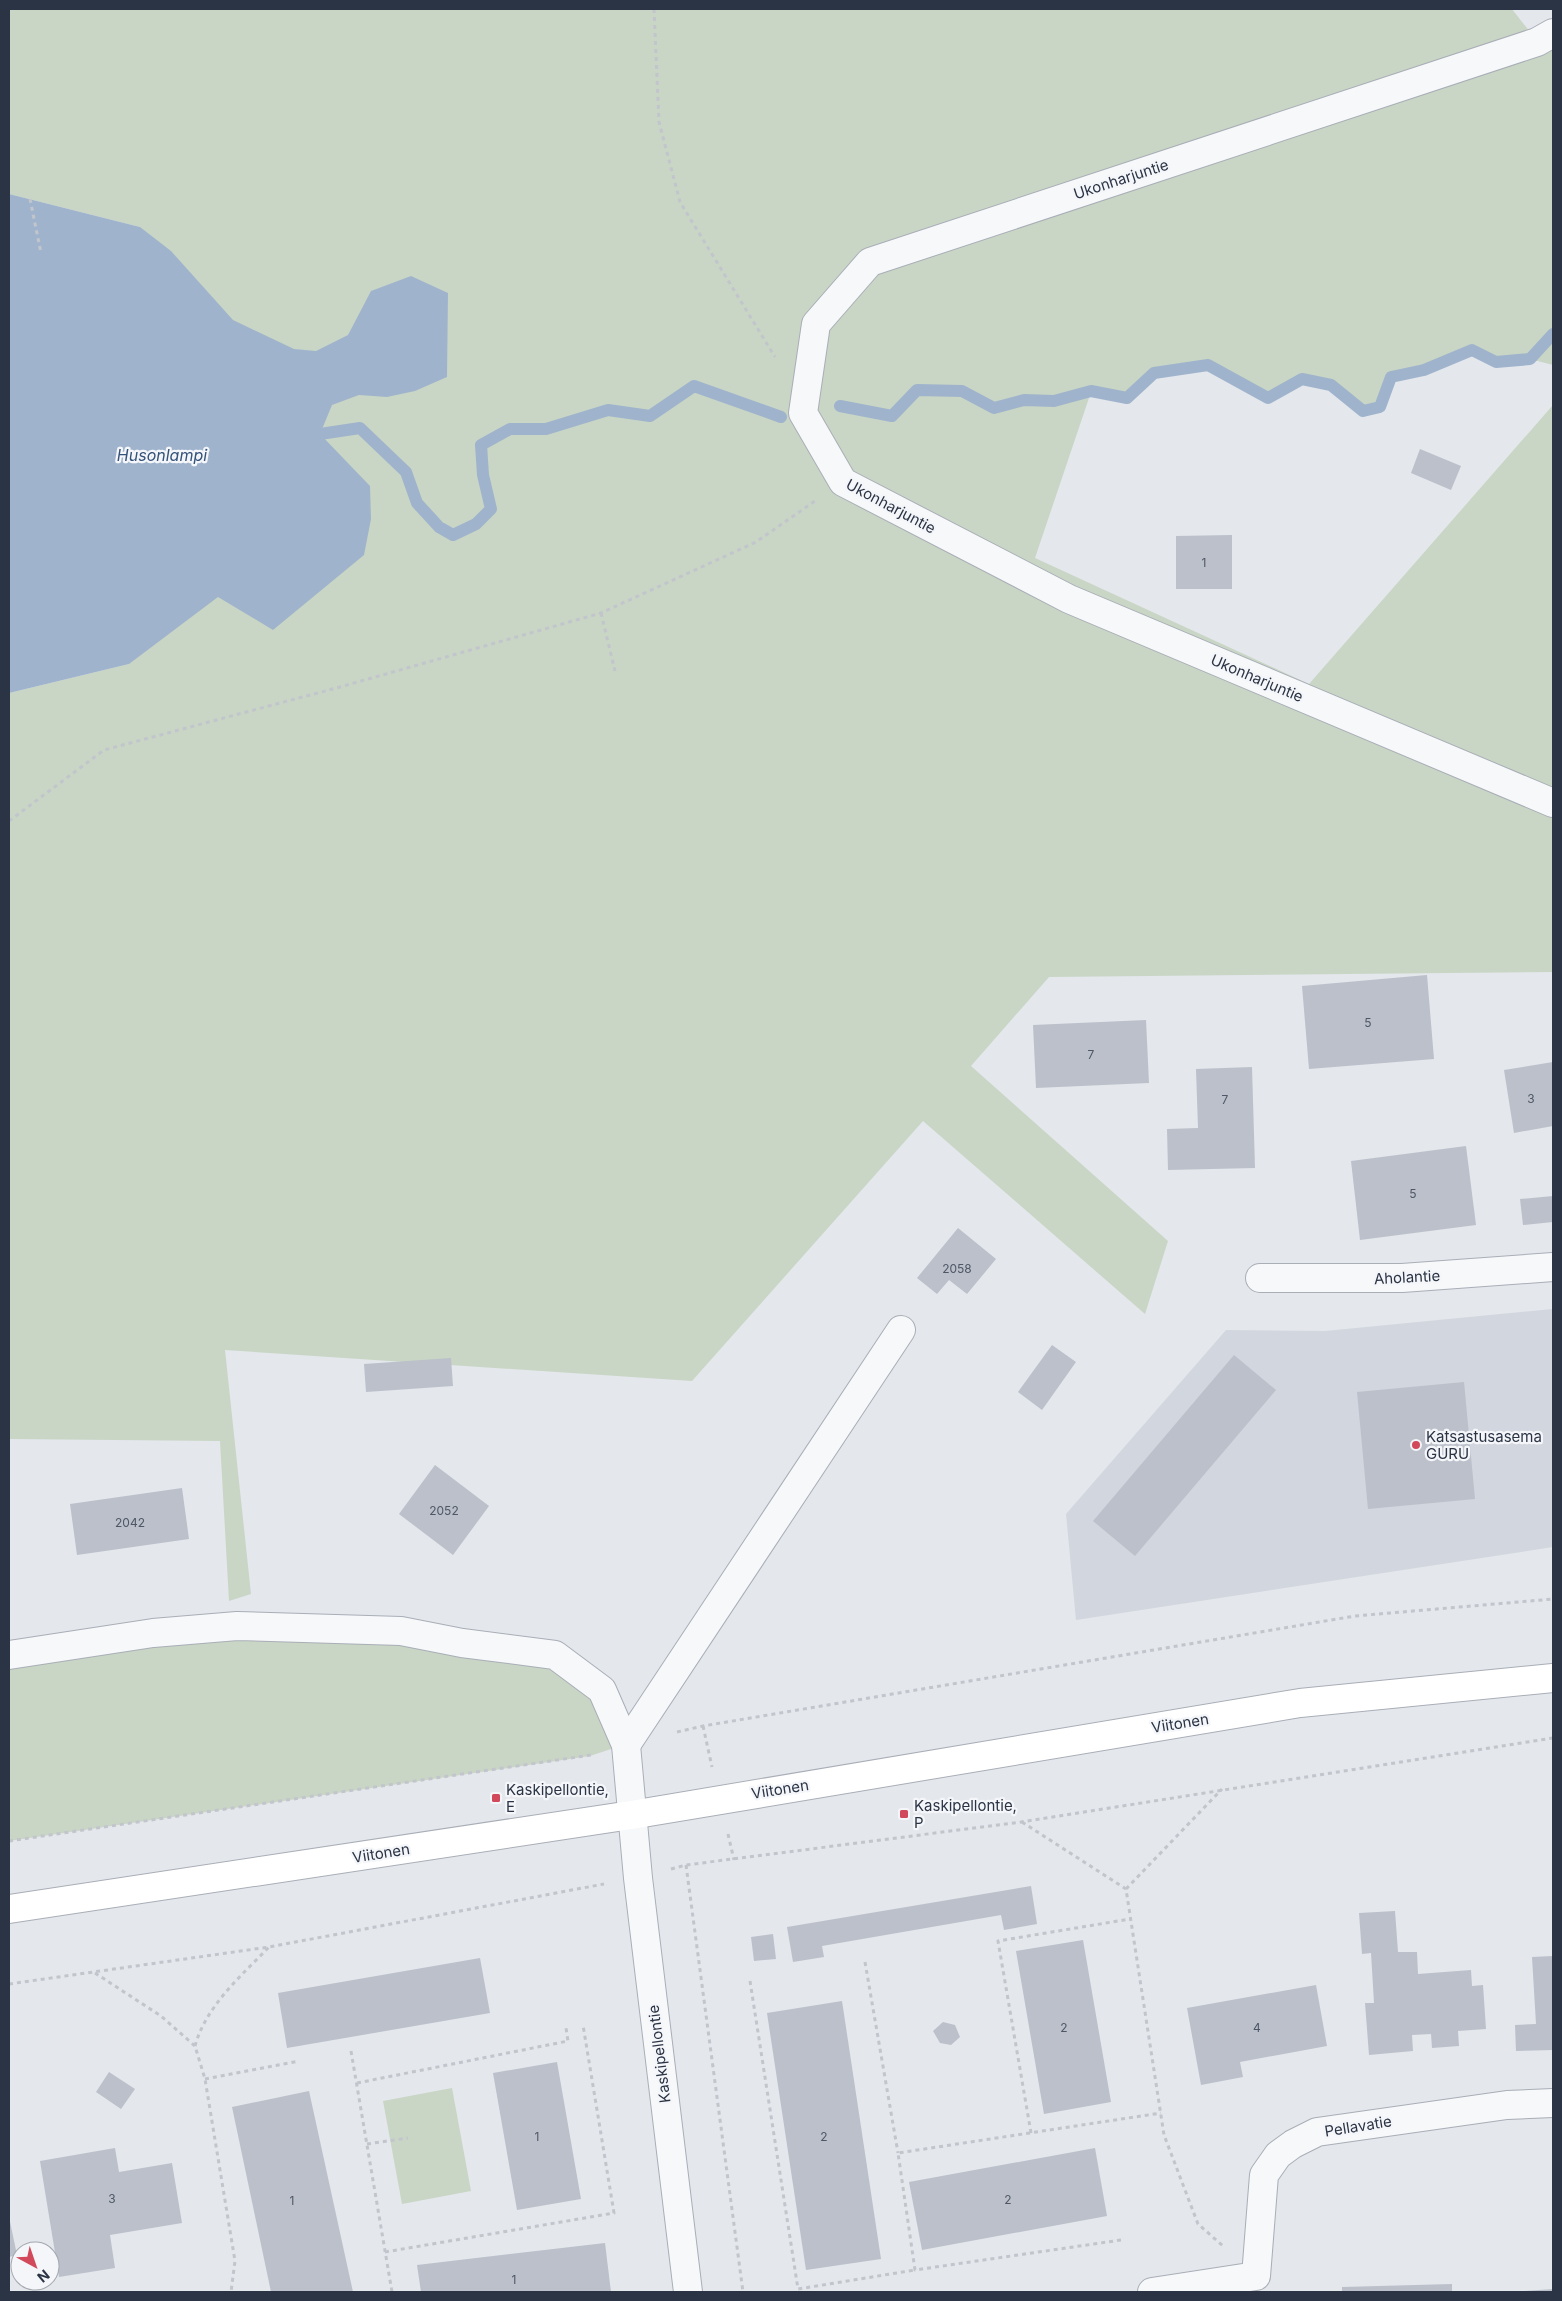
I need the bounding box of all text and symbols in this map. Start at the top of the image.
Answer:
street label: Ukonharjuntie [1071,155,1171,203]
water label: Husonlampi [117,445,208,465]
street label: Ukonharjuntie [843,474,939,538]
house number: 1 [1202,555,1206,570]
street label: Ukonharjuntie [1208,650,1306,706]
house number: 5 [1364,1015,1372,1030]
house number: 7 [1088,1047,1095,1062]
house number: 3 [1527,1091,1535,1106]
house number: 7 [1222,1092,1229,1107]
house number: 5 [1409,1186,1417,1201]
house number: 2058 [942,1261,972,1276]
street label: Aholantie [1373,1266,1441,1288]
place label: Katsastusasema GURU [1426,1427,1542,1463]
marker: Katsastusasema GURU [1410,1439,1422,1451]
house number: 2052 [429,1503,459,1518]
house number: 2042 [115,1515,145,1530]
street label: Viitonen [1150,1709,1210,1737]
street label: Viitonen [750,1775,810,1803]
place label: Kaskipellontie, E [506,1780,609,1816]
marker: Kaskipellontie, E [490,1792,502,1804]
place label: Kaskipellontie, P [914,1796,1017,1832]
marker: Kaskipellontie, P [898,1808,910,1820]
street label: Viitonen [351,1839,411,1867]
street label: Kaskipellontie [644,2004,674,2104]
house number: 2 [1060,2020,1068,2035]
house number: 4 [1253,2020,1261,2035]
street label: Pellavatie [1323,2111,1393,2141]
house number: 1 [535,2129,539,2144]
house number: 2 [820,2129,828,2144]
house number: 3 [108,2191,116,2206]
house number: 2 [1004,2192,1012,2207]
house number: 1 [290,2193,294,2208]
north arrow [10,2241,60,2291]
text: N [34,2266,53,2286]
house number: 1 [512,2272,516,2287]

